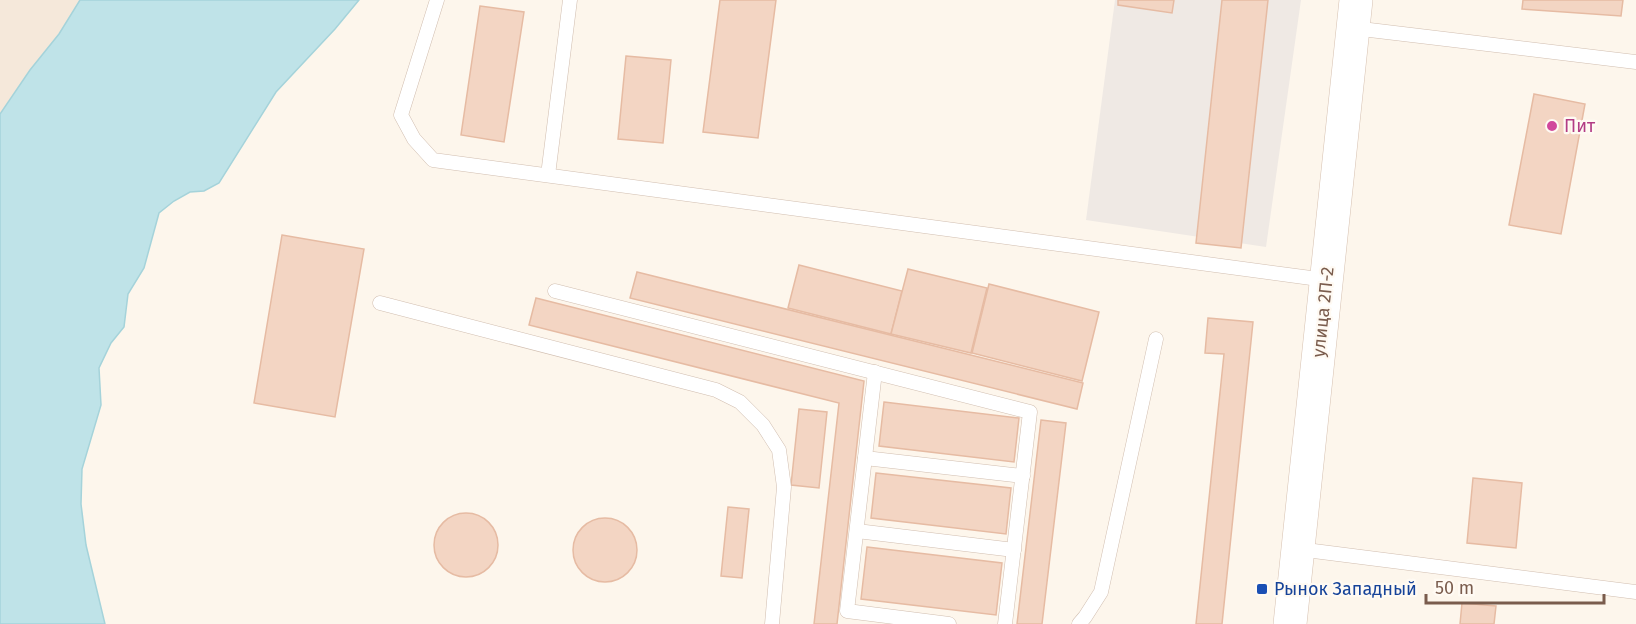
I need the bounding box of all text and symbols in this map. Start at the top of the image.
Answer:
place label: Пит [1564,115,1596,137]
marker: Пит [1545,119,1559,133]
street label: улица 2П-2 [1307,265,1339,358]
scale bar [1426,567,1604,605]
text: 50 m [1435,577,1474,599]
place label: Рынок Западный [1274,578,1417,600]
marker: Рынок Западный [1255,582,1269,596]

